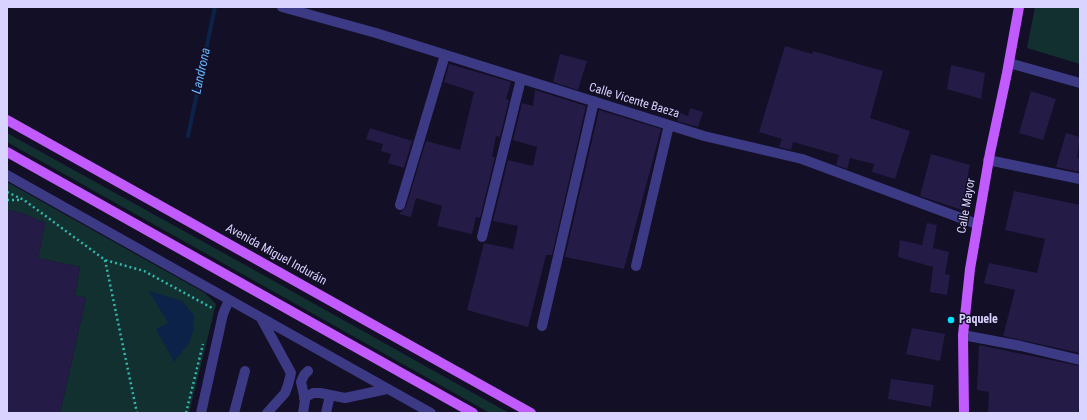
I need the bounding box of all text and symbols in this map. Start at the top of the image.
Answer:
water label: Landrona [190,47,214,95]
street label: Calle Vicente Baeza [587,80,681,122]
street label: Calle Mayor [955,177,979,235]
street label: Avenida Miguel Induráin [223,221,329,289]
place label: Paquele [959,313,998,327]
marker: Paquele [946,315,956,325]

